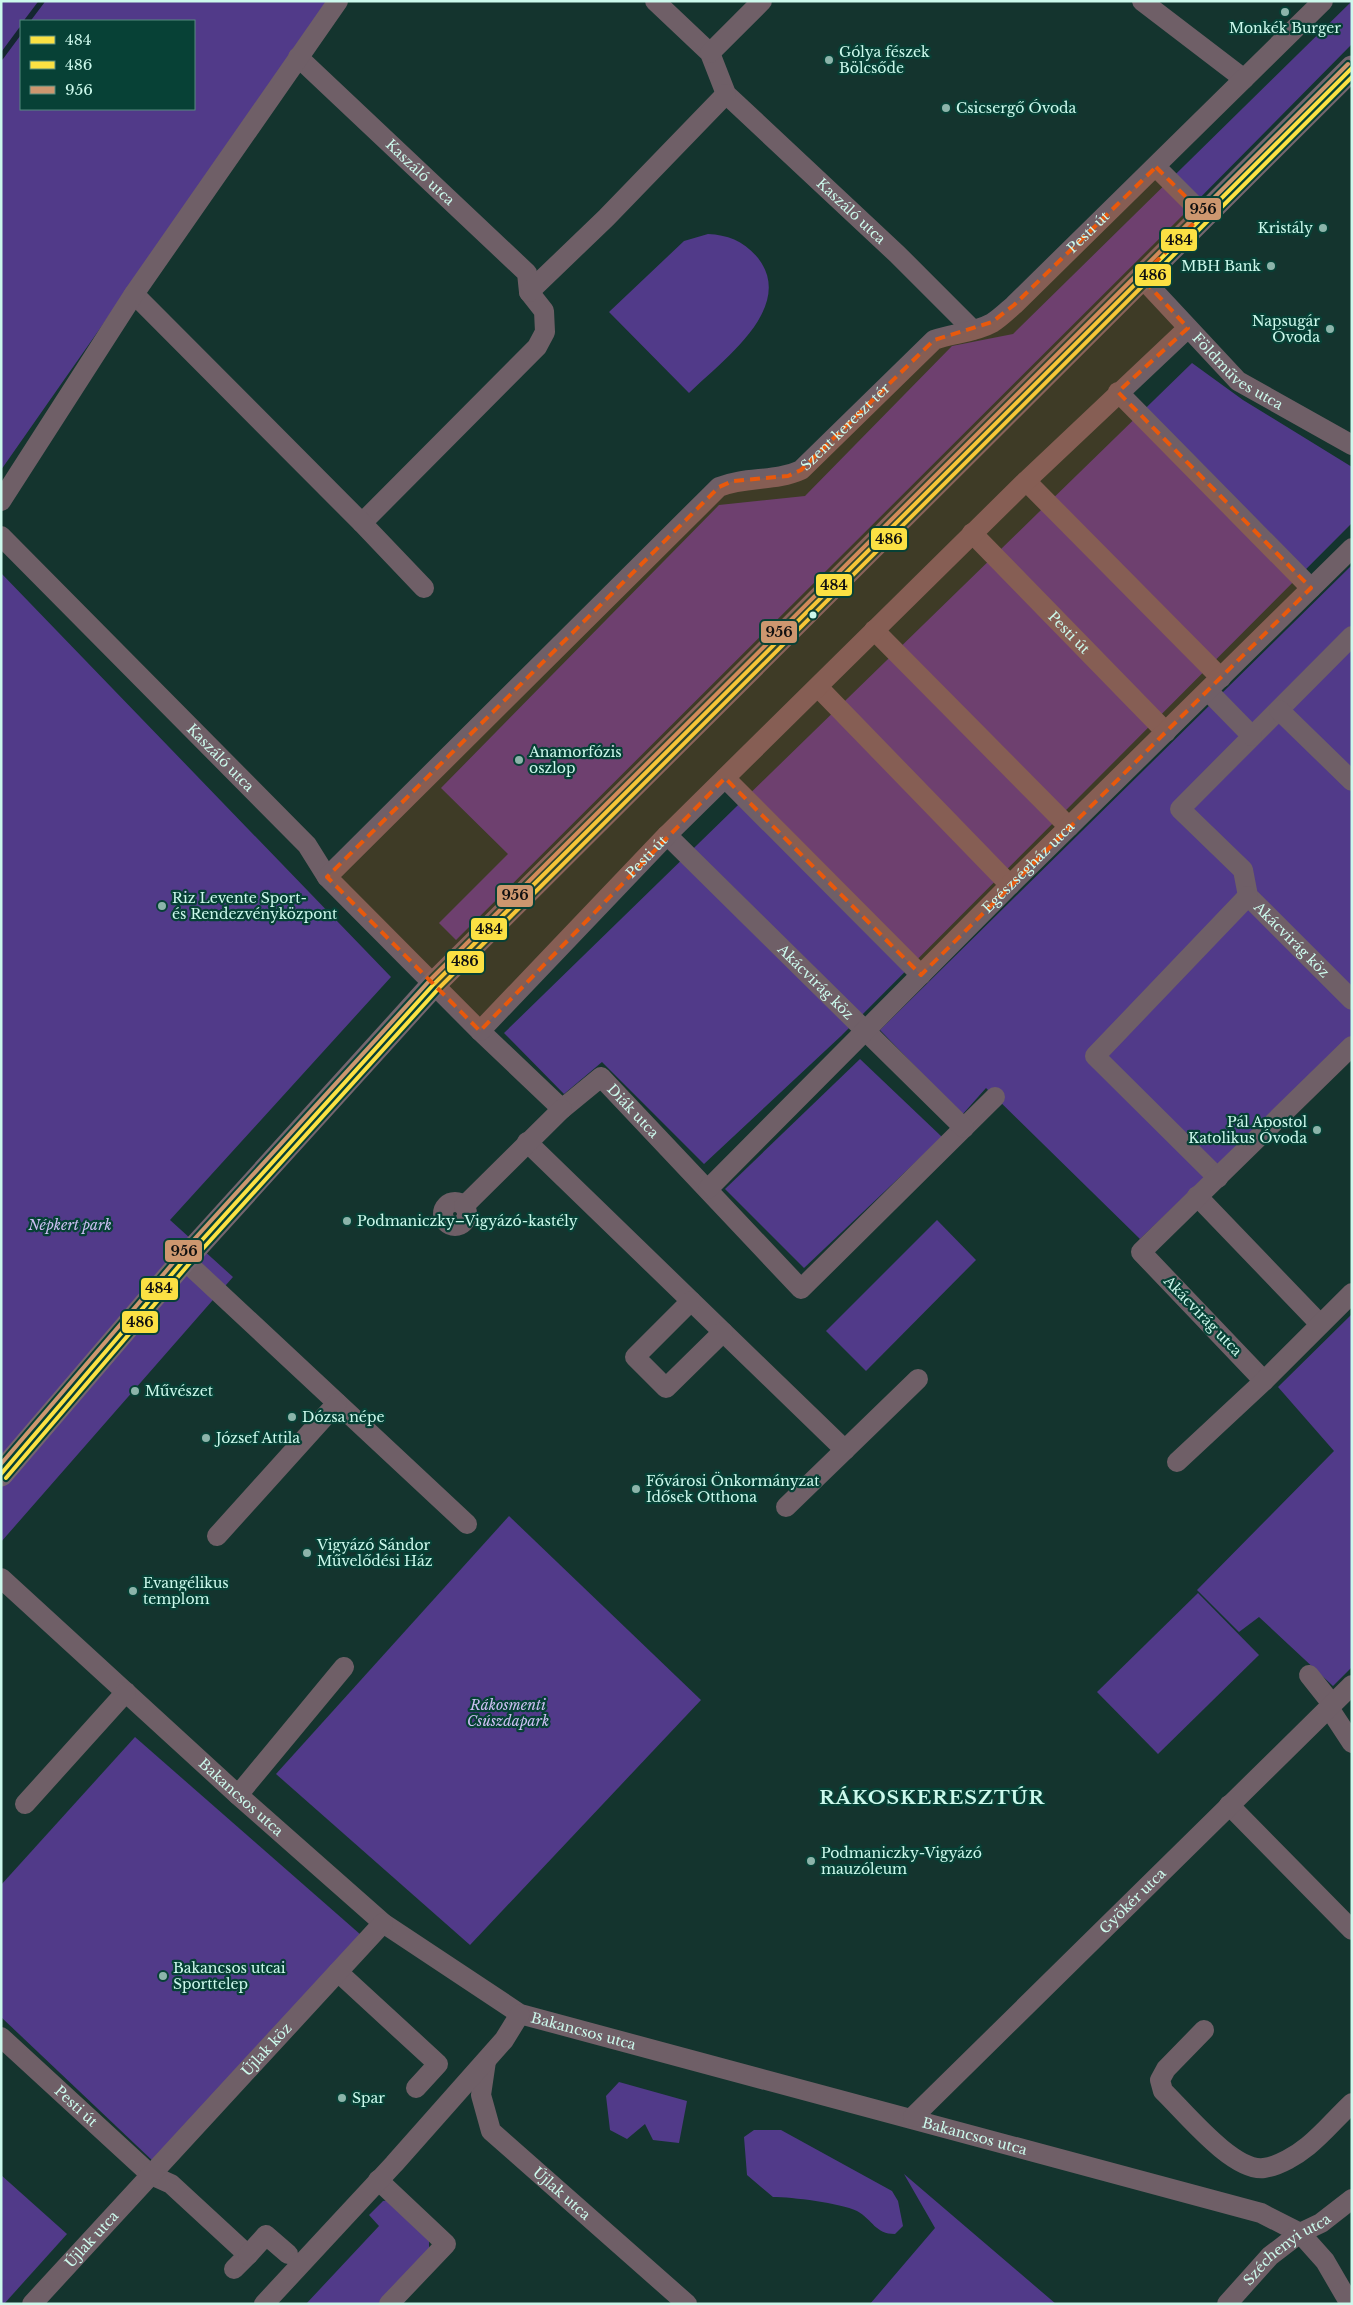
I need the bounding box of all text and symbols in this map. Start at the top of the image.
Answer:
marker: Monkék Burger [1279,6,1291,18]
place label: Monkék Burger [1229,19,1341,37]
legend [20,20,195,110]
text: 484 [65,30,92,49]
place label: Gólya fészek Bölcsőde [839,43,930,77]
marker: Gólya fészek Bölcsőde [823,54,835,66]
text: 486 [65,55,93,74]
text: 956 [65,80,93,99]
place label: Csicsergő Óvoda [956,99,1076,117]
marker: Csicsergő Óvoda [940,102,952,114]
street label: Kaszáló utca [382,135,459,209]
street label: Kaszáló utca [813,174,890,248]
line badge: 956 [1184,197,1222,221]
text: 956 [1189,200,1217,218]
street label: Pesti út [1063,207,1114,257]
place label: Kristály [1258,219,1313,237]
marker: Kristály [1317,222,1329,234]
line badge: 484 [1160,228,1198,252]
text: 484 [1165,231,1193,249]
place label: MBH Bank [1181,257,1261,275]
marker: MBH Bank [1265,260,1277,272]
line badge: 486 [1134,263,1172,287]
text: 486 [1139,266,1167,284]
place label: Napsugár Óvoda [1252,312,1320,346]
marker: Napsugár Óvoda [1324,323,1336,335]
street label: Földműves utca [1189,329,1286,414]
street label: Szent kereszt tér [797,379,894,474]
line badge: 486 [870,527,908,551]
text: 486 [875,530,903,548]
line badge: 484 [815,573,853,597]
text: 484 [820,576,848,594]
street label: Pesti út [1044,607,1094,658]
unlabelled marker [808,610,818,620]
line badge: 956 [760,620,798,644]
text: 956 [765,623,793,641]
street label: Kaszáló utca [183,720,258,796]
place label: Anamorfózis oszlop [528,743,622,777]
marker: Anamorfózis oszlop [513,754,525,766]
street label: Egészségház utca [978,817,1078,917]
street label: Pesti út [622,831,671,882]
line badge: 956 [496,884,534,908]
text: 956 [501,886,529,904]
place label: Riz Levente Sport- és Rendezvényközpont [172,889,338,923]
street label: Akácvirág köz [1249,897,1334,982]
marker: Riz Levente Sport- és Rendezvényközpont [156,900,168,912]
line badge: 484 [470,917,508,941]
text: 484 [475,920,503,938]
street label: Akácvirág köz [773,940,858,1023]
line badge: 486 [446,950,485,974]
text: 486 [451,952,479,970]
street label: Diák utca [603,1080,663,1142]
place label: Pál Apostol Katolikus Óvoda [1188,1113,1307,1147]
marker: Pál Apostol Katolikus Óvoda [1311,1124,1323,1136]
place label: Podmaniczky–Vigyázó-kastély [357,1212,578,1230]
marker: Podmaniczky–Vigyázó-kastély [341,1215,353,1227]
park label: Népkert park [27,1216,112,1234]
line badge: 956 [164,1239,203,1263]
text: 956 [170,1242,198,1260]
street label: Akácvirág utca [1159,1271,1246,1360]
line badge: 484 [140,1277,179,1301]
text: 484 [145,1279,173,1297]
line badge: 486 [121,1310,159,1334]
text: 486 [126,1313,154,1331]
place label: Művészet [145,1382,214,1400]
marker: Művészet [129,1385,141,1397]
place label: Dózsa népe [302,1408,384,1426]
marker: Dózsa népe [286,1411,298,1423]
place label: József Attila [214,1429,300,1447]
marker: József Attila [200,1432,212,1444]
place label: Fővárosi Önkormányzat Idősek Otthona [646,1471,820,1506]
marker: Fővárosi Önkormányzat Idősek Otthona [630,1483,642,1495]
place label: Vigyázó Sándor Művelődési Ház [316,1536,433,1570]
marker: Vigyázó Sándor Művelődési Ház [301,1547,313,1559]
place label: Evangélikus templom [143,1574,229,1608]
marker: Evangélikus templom [127,1585,139,1597]
park label: Rákosmenti Csúszdapark [467,1696,549,1730]
street label: Bakancsos utca [195,1754,287,1840]
district label: RÁKOSKERESZTÚR [819,1786,1045,1809]
place label: Podmaniczky-Vigyázó mauzóleum [821,1844,982,1878]
marker: Podmaniczky-Vigyázó mauzóleum [805,1855,817,1867]
street label: Gyökér utca [1095,1864,1170,1938]
place label: Bakancsos utcai Sporttelep [173,1959,286,1993]
marker: Bakancsos utcai Sporttelep [157,1970,169,1982]
street label: Bakancsos utca [529,2008,638,2054]
street label: Újlak köz [237,2019,296,2080]
street label: Pesti út [51,2082,102,2131]
place label: Spar [352,2089,385,2107]
marker: Spar [336,2092,348,2104]
street label: Bakancsos utca [920,2113,1029,2159]
street label: Újlak utca [529,2162,594,2224]
street label: Újlak utca [60,2207,122,2271]
street label: Széchenyi utca [1239,2210,1335,2289]

